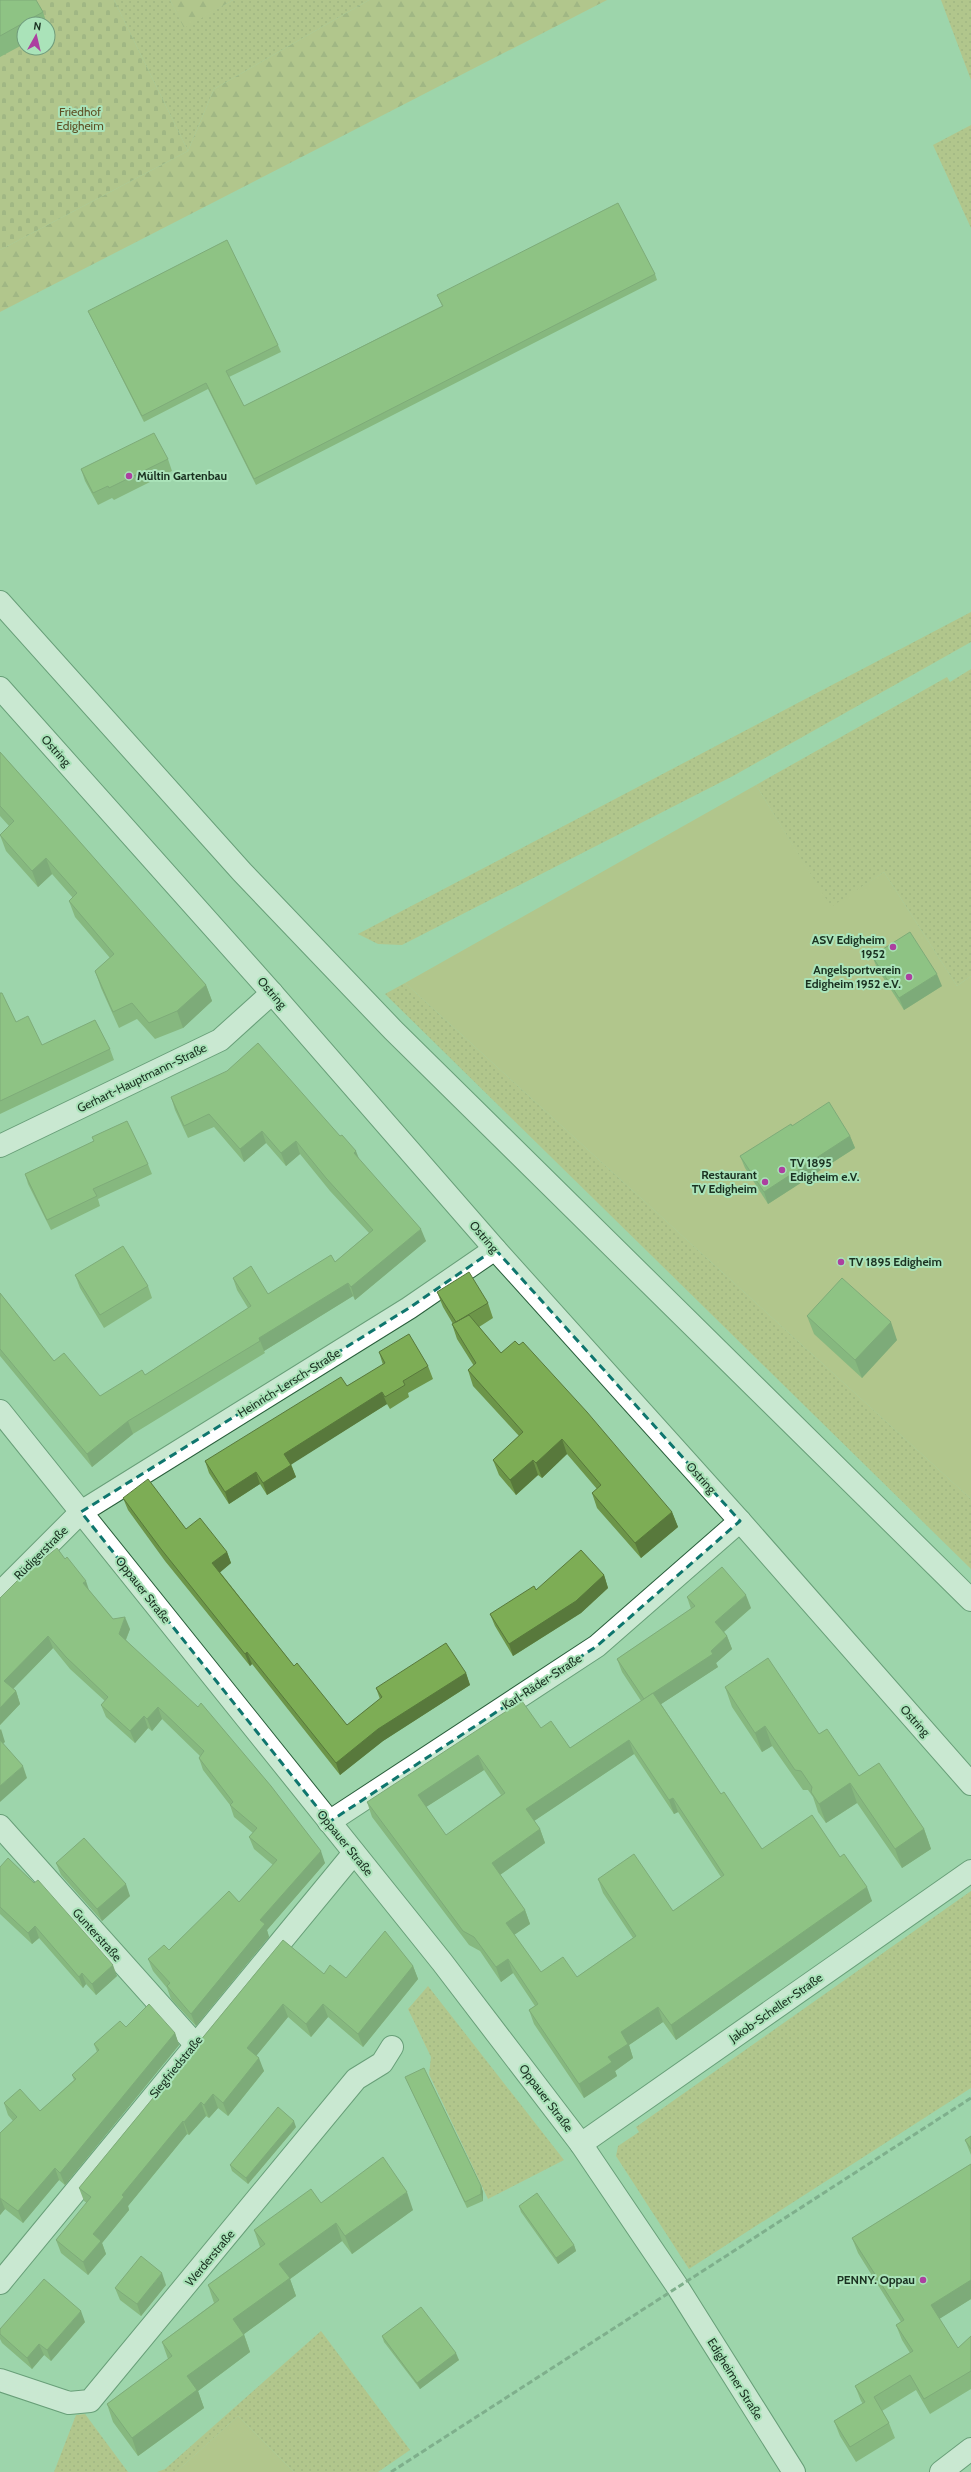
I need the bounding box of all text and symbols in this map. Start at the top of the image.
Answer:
north arrow [16,16,56,56]
text: N [33,19,42,34]
park label: Friedhof Edigheim [56,104,104,133]
place label: Mültin Gartenbau [137,468,227,483]
marker: Mültin Gartenbau [124,471,134,481]
street label: Ostring [38,732,75,770]
place label: ASV Edigheim 1952 [812,932,885,961]
marker: ASV Edigheim 1952 [888,942,898,952]
place label: Angelsportverein Edigheim 1952 e.V. [805,962,901,991]
marker: Angelsportverein Edigheim 1952 e.V. [904,972,914,982]
street label: Ostring [255,974,291,1012]
street label: Gerhart-Hauptmann-Straße [75,1040,209,1115]
place label: TV 1895 Edigheim e.V. [790,1155,860,1184]
marker: TV 1895 Edigheim e.V. [777,1165,787,1175]
place label: Restaurant TV Edigheim [692,1167,757,1196]
marker: Restaurant TV Edigheim [760,1177,770,1187]
street label: Ostring [467,1218,503,1256]
place label: TV 1895 Edigheim [849,1254,942,1269]
marker: TV 1895 Edigheim [836,1257,846,1267]
street label: Heinrich-Lersch-Straße [235,1345,343,1420]
street label: Ostring [683,1459,720,1497]
street label: Rüdigerstraße [11,1523,71,1583]
street label: Oppauer Straße [113,1553,174,1626]
street label: Karl-Räder-Straße [499,1650,584,1713]
street label: Ostring [897,1702,934,1740]
street label: Oppauer Straße [314,1807,377,1879]
street label: Gunterstraße [70,1905,125,1964]
street label: Jakob-Scheller-Straße [725,1970,825,2046]
street label: Siegfriedstraße [146,2032,205,2101]
street label: Oppauer Straße [516,2061,577,2134]
street label: Werderstraße [182,2227,237,2289]
place label: PENNY. Oppau [837,2272,915,2287]
marker: PENNY. Oppau [918,2275,928,2285]
street label: Edigheimer Straße [704,2335,767,2422]

